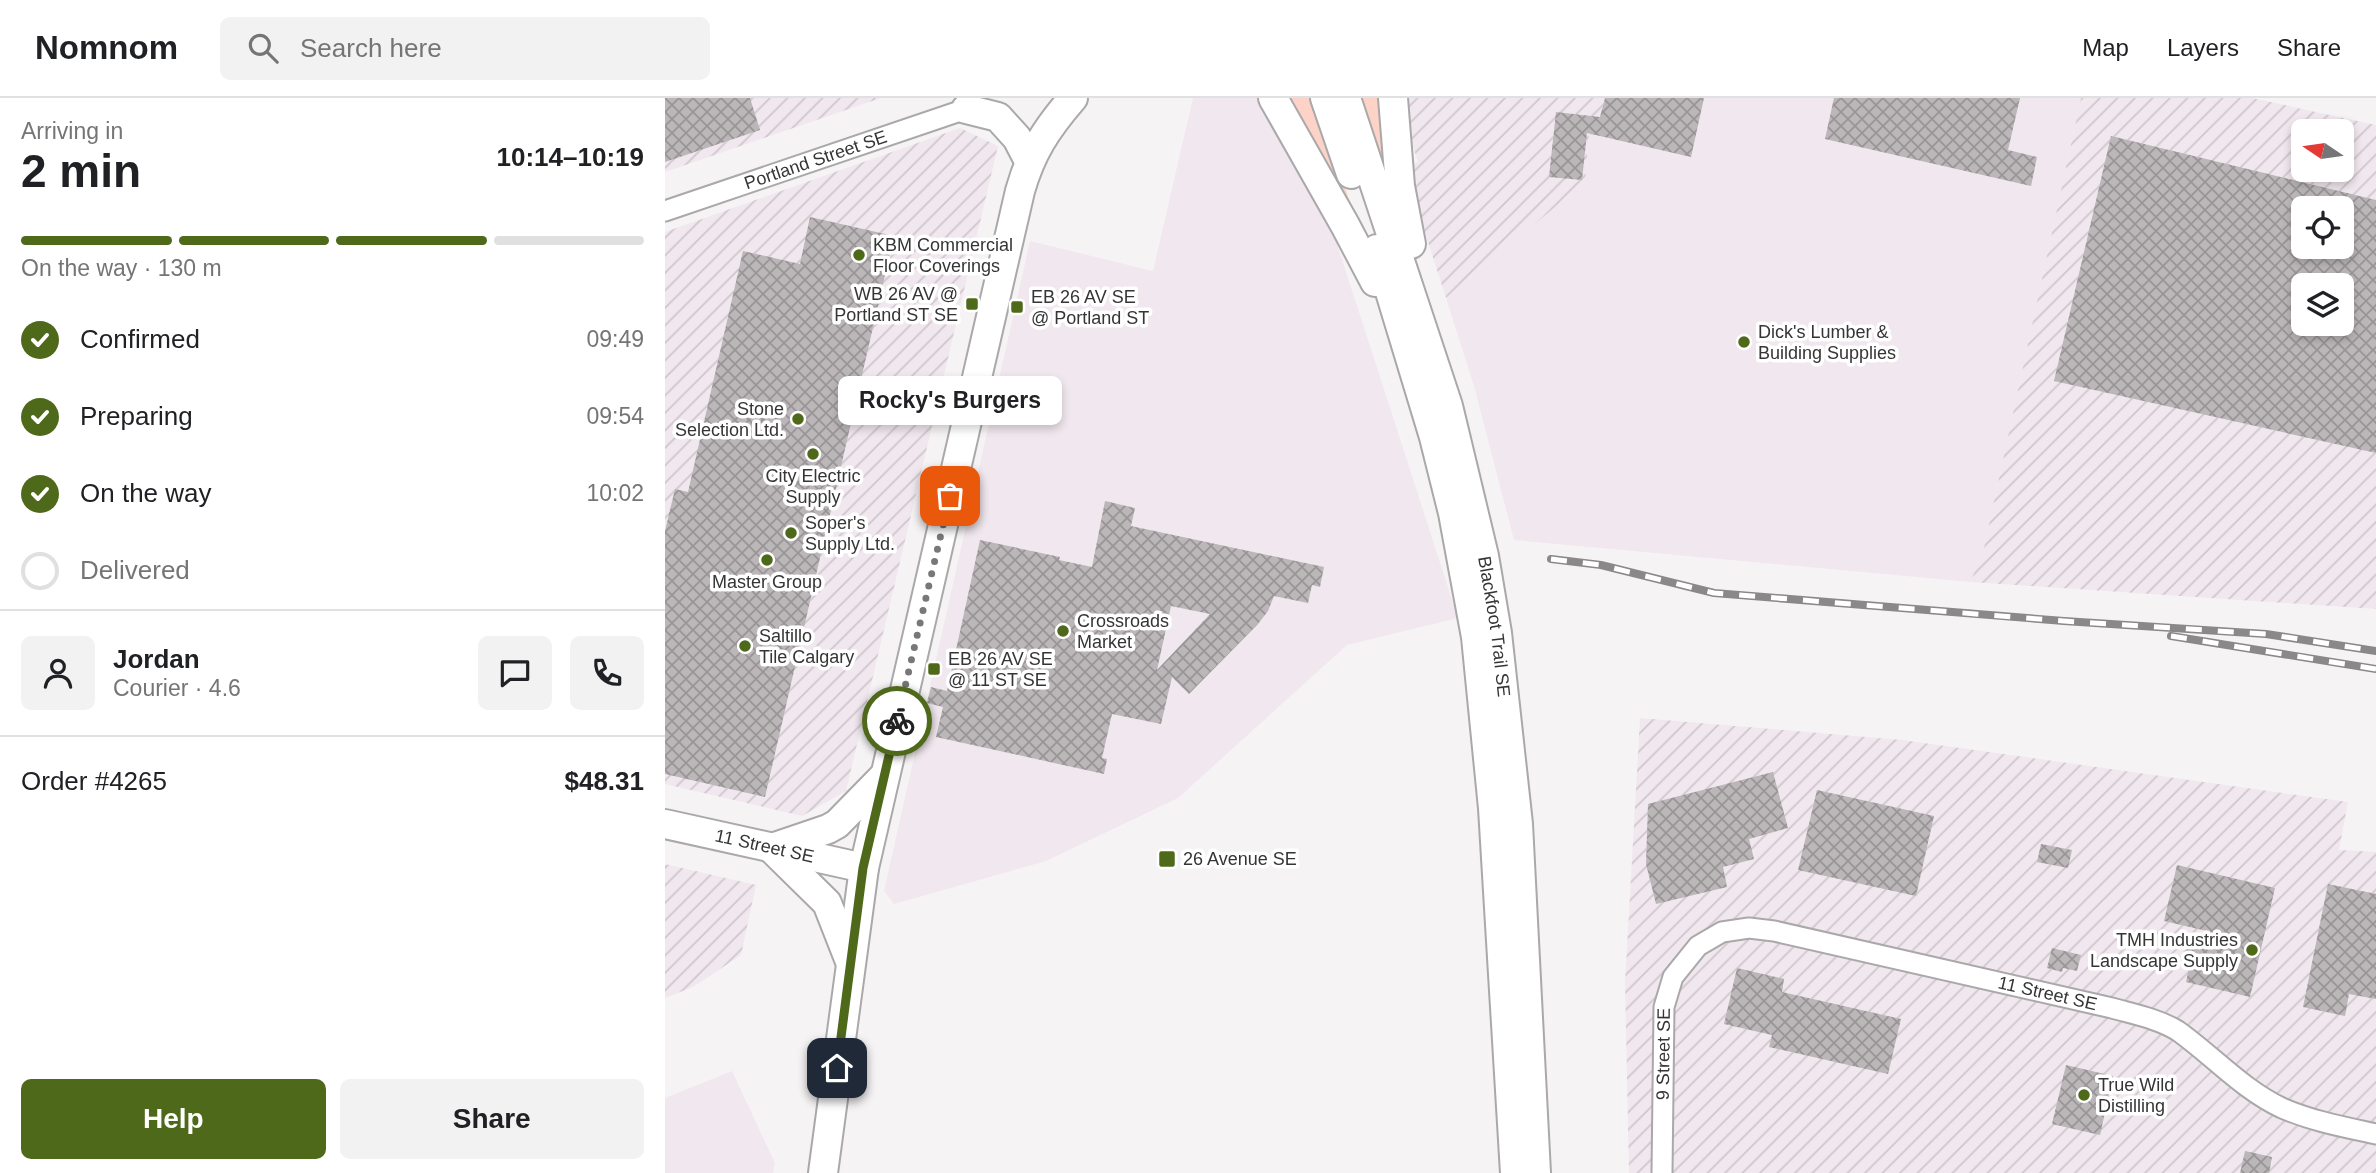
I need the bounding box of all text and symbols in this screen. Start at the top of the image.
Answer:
search box [220,17,710,80]
text: Nomnom [35,29,178,66]
icon: search [244,29,282,67]
text: Search here [300,33,442,63]
text: Map [2082,34,2129,61]
text: Layers [2167,34,2239,61]
text: Share [2277,34,2341,61]
text: Arriving in [21,118,123,144]
north arrow [2291,119,2354,182]
map controls [2291,119,2354,336]
street label: Portland Street SE [742,127,889,193]
text: 10:14–10:19 [497,142,644,172]
text: 2 min [21,145,141,197]
button: locate [2291,196,2354,259]
place label: KBM Commercial Floor Coverings [873,235,1013,276]
marker: KBM Commercial Floor Coverings [851,247,867,263]
text: On the way · 130 m [21,255,222,281]
button: layers [2291,273,2354,336]
place label: WB 26 AV @ Portland ST SE [834,284,958,325]
place label: EB 26 AV SE @ Portland ST [1031,287,1149,328]
marker: WB 26 AV @ Portland ST SE [964,296,980,312]
marker: EB 26 AV SE @ Portland ST [1009,299,1025,315]
icon: check [21,321,59,359]
place label: Dick's Lumber & Building Supplies [1758,322,1896,363]
text: Confirmed [80,324,200,354]
text: 09:49 [586,326,644,352]
marker: Dick's Lumber & Building Supplies [1736,334,1752,350]
callout: Rocky's Burgers [838,377,1062,426]
text: Rocky's Burgers [859,387,1041,413]
icon: check [21,398,59,436]
place label: Stone Selection Ltd. [675,399,784,440]
text: Preparing [80,401,193,431]
text: 09:54 [586,403,644,429]
marker: Stone Selection Ltd. [790,411,806,427]
marker: City Electric Supply [805,446,821,462]
place label: City Electric Supply [765,466,861,507]
pin [920,466,980,526]
icon: check [21,475,59,513]
icon: bag [931,477,969,515]
text: On the way [80,478,212,508]
text: 10:02 [586,480,644,506]
place label: Soper's Supply Ltd. [805,513,895,554]
marker: Soper's Supply Ltd. [783,525,799,541]
marker: Master Group [759,552,775,568]
text: Delivered [80,555,190,585]
street label: Blackfoot Trail SE [1474,555,1514,698]
place label: Master Group [712,572,822,592]
place label: Crossroads Market [1077,611,1169,652]
marker: Crossroads Market [1055,623,1071,639]
place label: Saltillo Tile Calgary [759,626,854,667]
button: person [21,636,95,710]
button: chat [478,636,552,710]
button: phone [570,636,644,710]
marker: Saltillo Tile Calgary [737,638,753,654]
text: Jordan [113,644,200,674]
place label: EB 26 AV SE @ 11 ST SE [948,649,1053,690]
marker: EB 26 AV SE @ 11 ST SE [926,661,942,677]
text: Courier · 4.6 [113,675,241,701]
courier [862,686,932,756]
icon: bike [878,702,916,740]
text: Order #4265 [21,766,167,796]
text: $48.31 [564,766,644,796]
street label: 11 Street SE [713,825,816,867]
marker: 26 Avenue SE [1157,849,1177,869]
place label: 26 Avenue SE [1183,849,1297,869]
place label: TMH Industries Landscape Supply [2090,930,2238,971]
marker: TMH Industries Landscape Supply [2244,942,2260,958]
street label: 11 Street SE [1996,972,2099,1014]
street label: 9 Street SE [1653,1008,1674,1100]
pin [807,1038,867,1098]
icon: home [818,1049,856,1087]
place label: True Wild Distilling [2098,1075,2174,1116]
button: Help [21,1079,326,1159]
button: Share [340,1079,644,1159]
marker: True Wild Distilling [2076,1087,2092,1103]

